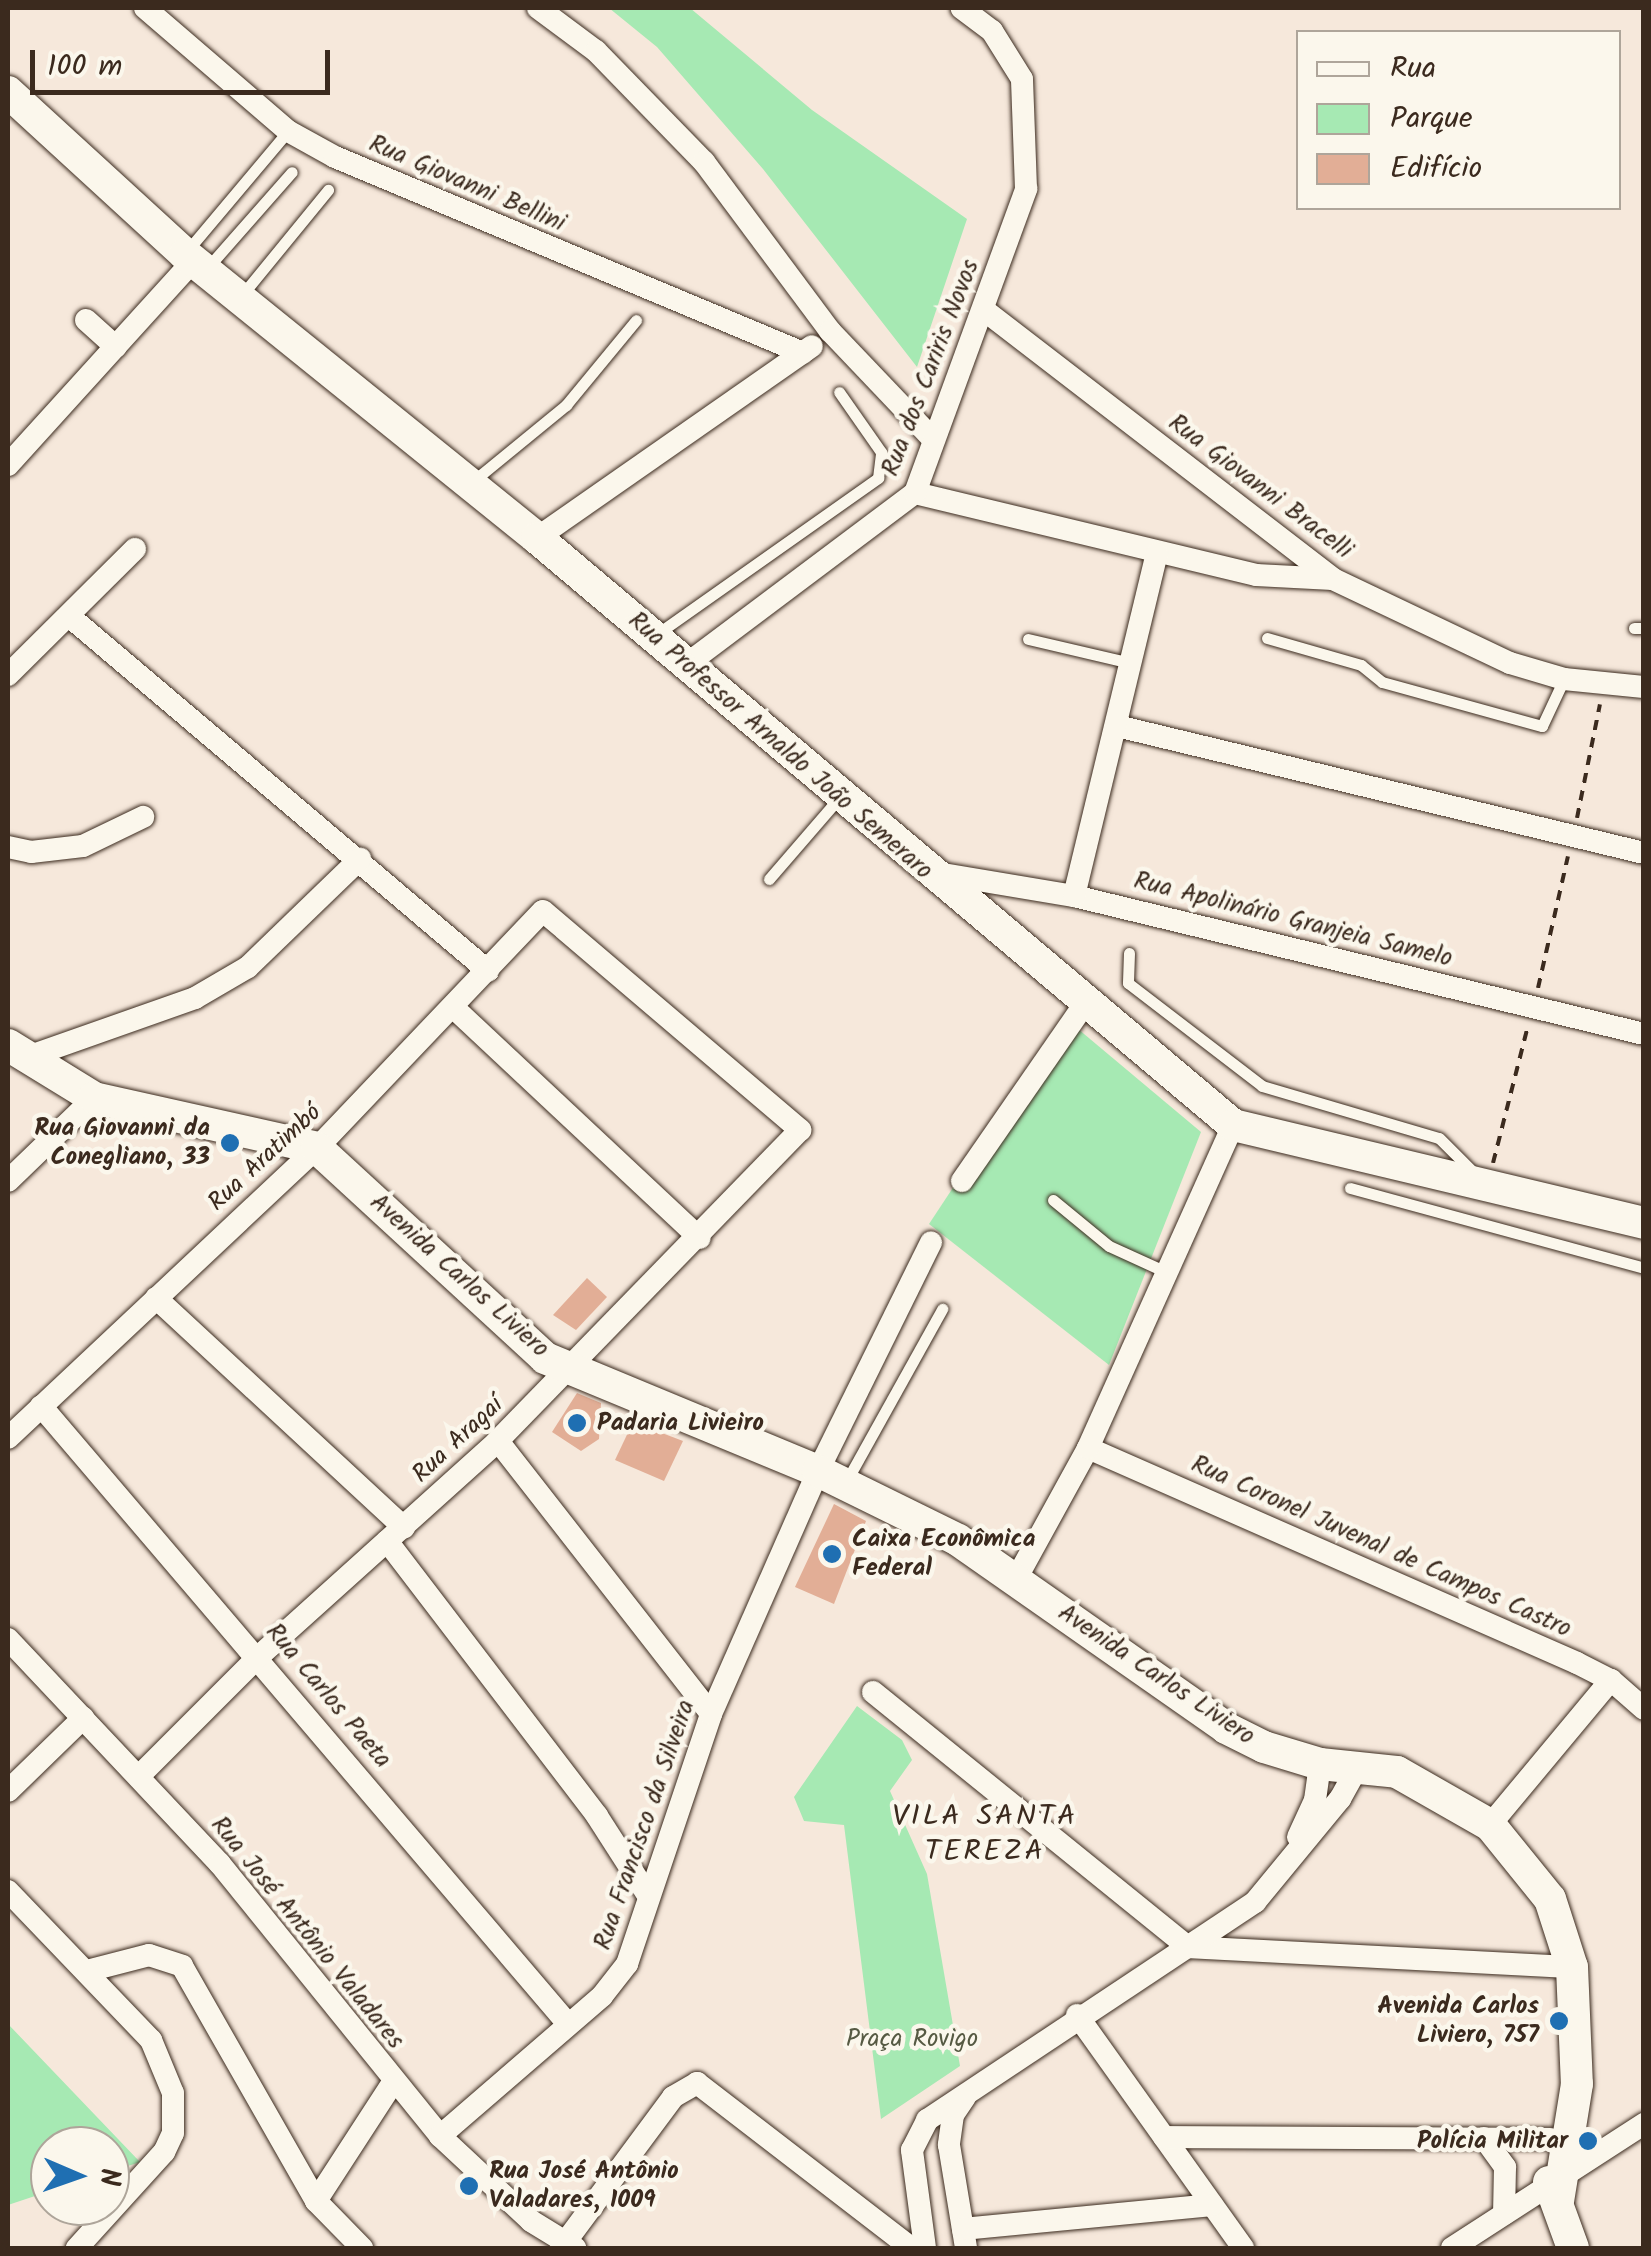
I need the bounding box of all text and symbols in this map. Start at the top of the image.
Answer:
scale bar [35,30,335,92]
legend [1296,30,1621,210]
text: 100 m [47,43,122,91]
text: Rua [1390,45,1436,93]
text: Parque [1390,95,1472,143]
street label: Rua Giovanni Bellini [364,129,570,239]
text: Edifício [1390,145,1482,193]
street label: Rua dos Cariris Novos [876,256,986,480]
street label: Rua Giovanni Bracelli [1162,408,1358,566]
street label: Rua Professor Arnaldo João Semeraro [622,606,938,886]
street label: Rua Apolinário Granjeia Samelo [1131,866,1455,974]
street label: Rua Aratimbó [202,1098,328,1218]
place label: Rua Giovanni da Conegliano, 33 [34,1114,210,1173]
marker: Rua Giovanni da Conegliano, 33 [219,1132,241,1154]
street label: Avenida Carlos Liviero [363,1188,555,1364]
street label: Rua Aragaí [406,1390,510,1490]
place label: Padaria Livieiro [597,1408,764,1438]
marker: Padaria Livieiro [566,1412,588,1434]
street label: Rua Coronel Juvenal de Campos Castro [1186,1449,1576,1645]
place label: Caixa Econômica Federal [852,1525,1035,1584]
marker: Caixa Econômica Federal [821,1543,843,1565]
street label: Avenida Carlos Liviero [1052,1598,1260,1752]
street label: Rua Carlos Paeta [259,1618,397,1774]
street label: Rua Francisco da Silveira [588,1696,702,1954]
district label: VILA SANTA TEREZA [892,1799,1078,1870]
street label: Rua José Antônio Valadares [204,1811,410,2055]
place label: Avenida Carlos Liviero, 757 [1377,1992,1539,2051]
marker: Avenida Carlos Liviero, 757 [1548,2010,1570,2032]
park label: Praça Rovigo [846,2024,978,2054]
north arrow [30,2126,130,2226]
place label: Polícia Militar [1417,2126,1568,2156]
marker: Polícia Militar [1577,2130,1599,2152]
place label: Rua José Antônio Valadares, 1009 [489,2157,679,2216]
text: N [86,2167,131,2187]
marker: Rua José Antônio Valadares, 1009 [458,2175,480,2197]

